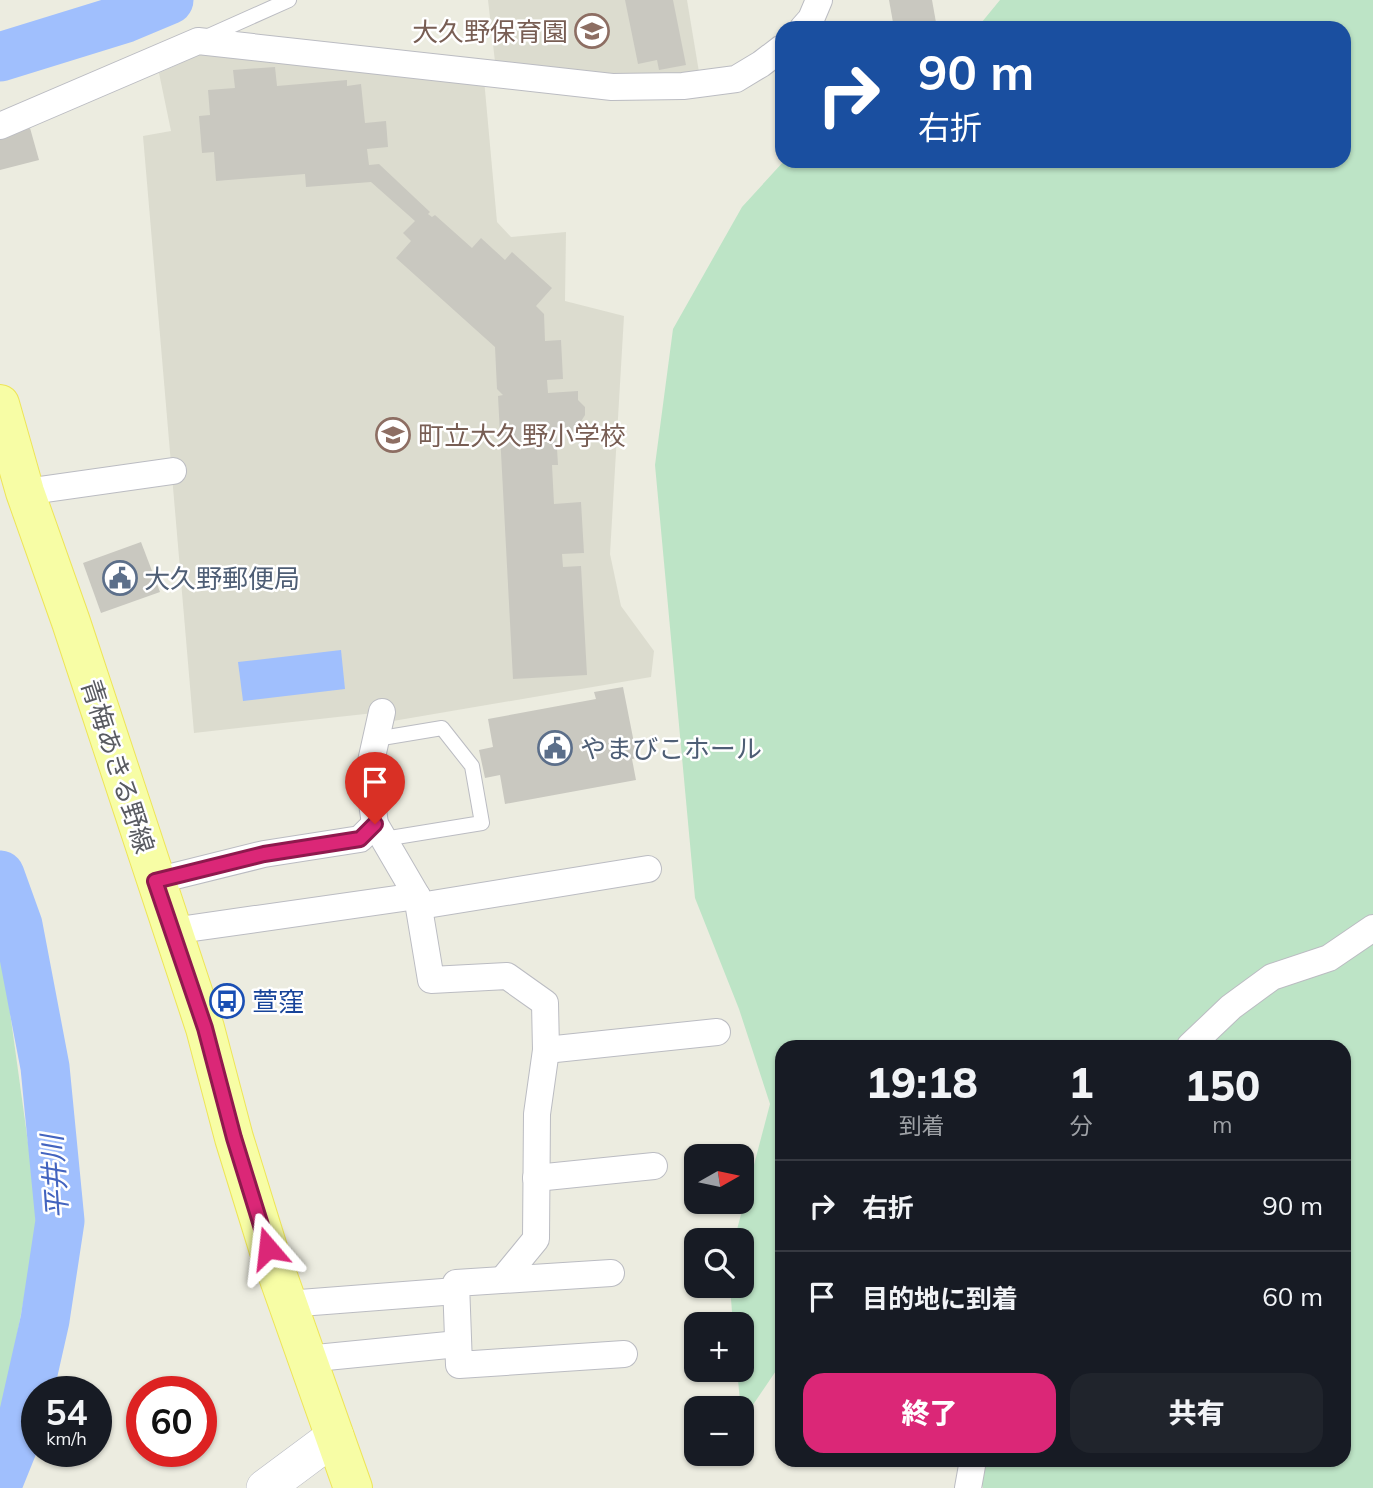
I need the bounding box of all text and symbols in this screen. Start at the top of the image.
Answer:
school or university icon: 大久野保育園 [573,12,611,50]
place label: 大久野保育園 [412,15,568,48]
text: 90 m [918,41,1034,102]
icon: right [803,49,894,140]
text: 右折 [918,107,982,147]
school or university icon: 町立大久野小学校 [374,416,412,454]
place label: 町立大久野小学校 [418,419,626,452]
public building icon: 大久野郵便局 [101,559,139,597]
place label: 大久野郵便局 [144,562,300,595]
street label: 青梅あきる野線 [74,675,162,857]
public building icon: やまびこホール [536,729,574,767]
place label: やまびこホール [580,732,762,765]
pin [345,752,405,824]
icon: arrive [356,763,394,801]
bus stop icon: 萱窪 [208,982,246,1020]
place label: 萱窪 [252,985,304,1018]
text: 19:18 [866,1056,978,1109]
text: 1 [1068,1056,1094,1109]
text: 150 [1185,1059,1260,1112]
text: m [1212,1110,1232,1139]
text: 到着 [899,1111,945,1140]
text: 分 [1070,1111,1093,1140]
water label: 平井川 [33,1131,74,1220]
north arrow [684,1144,754,1214]
map controls [684,1144,754,1466]
icon: right [803,1187,841,1225]
text: 90 m [1262,1189,1323,1222]
text: 右折 [862,1191,914,1224]
position arrow [231,1211,305,1285]
button: search [684,1228,754,1298]
icon: arrive [803,1278,841,1316]
text: 60 m [1262,1280,1323,1313]
text: 目的地に到着 [862,1282,1018,1315]
button: + [684,1312,754,1382]
button: 終了 [803,1373,1056,1453]
button: 共有 [1070,1373,1323,1453]
speed limit sign: 60 [126,1376,217,1467]
text: 54 [45,1390,88,1434]
button: − [684,1396,754,1466]
text: km/h [46,1427,87,1450]

